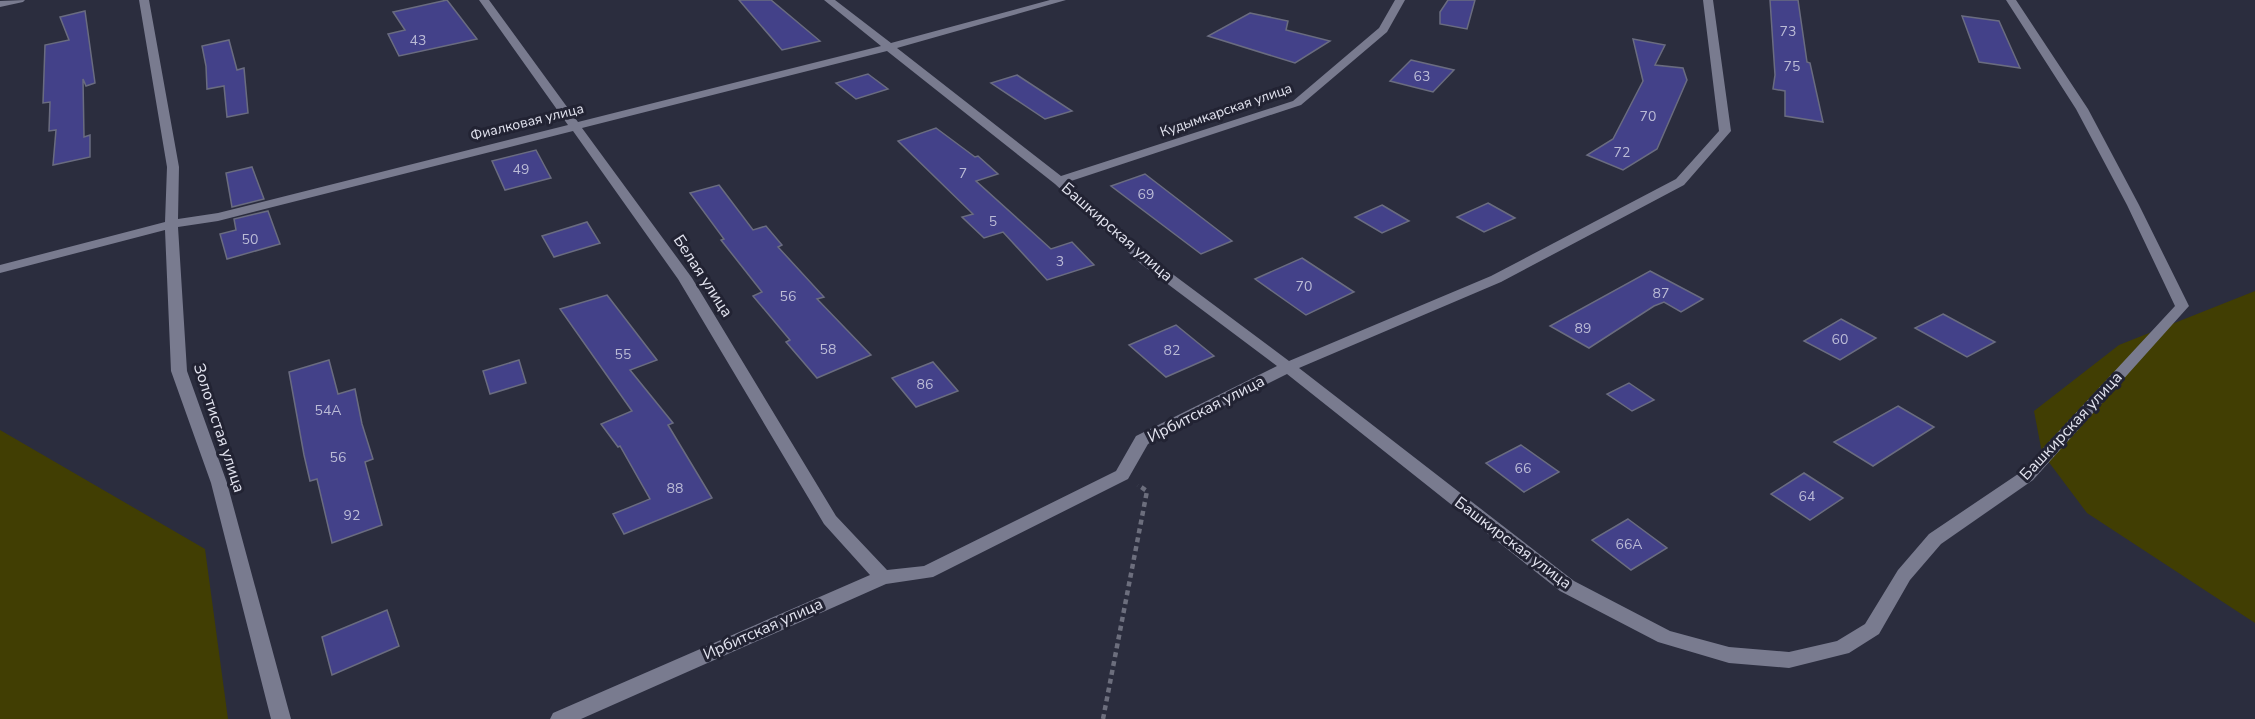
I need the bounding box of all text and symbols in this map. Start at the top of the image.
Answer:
house number: 73 [1780,22,1796,41]
house number: 43 [410,31,426,50]
house number: 75 [1784,57,1800,76]
house number: 63 [1414,67,1430,86]
street label: Кудымкарская улица [1157,78,1295,142]
street label: Фиалковая улица [468,99,586,145]
house number: 70 [1640,107,1656,126]
house number: 72 [1614,143,1630,162]
house number: 49 [513,160,529,179]
house number: 7 [959,164,967,183]
street label: Башкирская улица [1057,177,1177,287]
house number: 69 [1138,185,1154,204]
house number: 5 [989,212,997,231]
house number: 50 [242,230,258,249]
street label: Белая улица [668,230,738,322]
house number: 3 [1056,252,1064,271]
house number: 70 [1296,277,1312,296]
house number: 87 [1653,284,1669,303]
house number: 56 [780,287,796,306]
house number: 89 [1575,319,1591,338]
house number: 60 [1832,330,1848,349]
house number: 58 [820,340,836,359]
house number: 82 [1164,341,1180,360]
house number: 55 [615,345,631,364]
street label: Золотистая улица [188,361,250,495]
street label: Башкирская улица [2015,367,2127,485]
street label: Ирбитская улица [1144,370,1268,448]
house number: 86 [917,375,933,394]
house number: 54А [314,401,342,420]
house number: 56 [330,448,346,467]
house number: 66 [1515,459,1531,478]
house number: 88 [667,479,683,498]
house number: 64 [1799,487,1815,506]
street label: Башкирская улица [1450,492,1576,594]
house number: 92 [344,506,360,525]
house number: 66А [1615,535,1643,554]
street label: Ирбитская улица [700,593,826,665]

